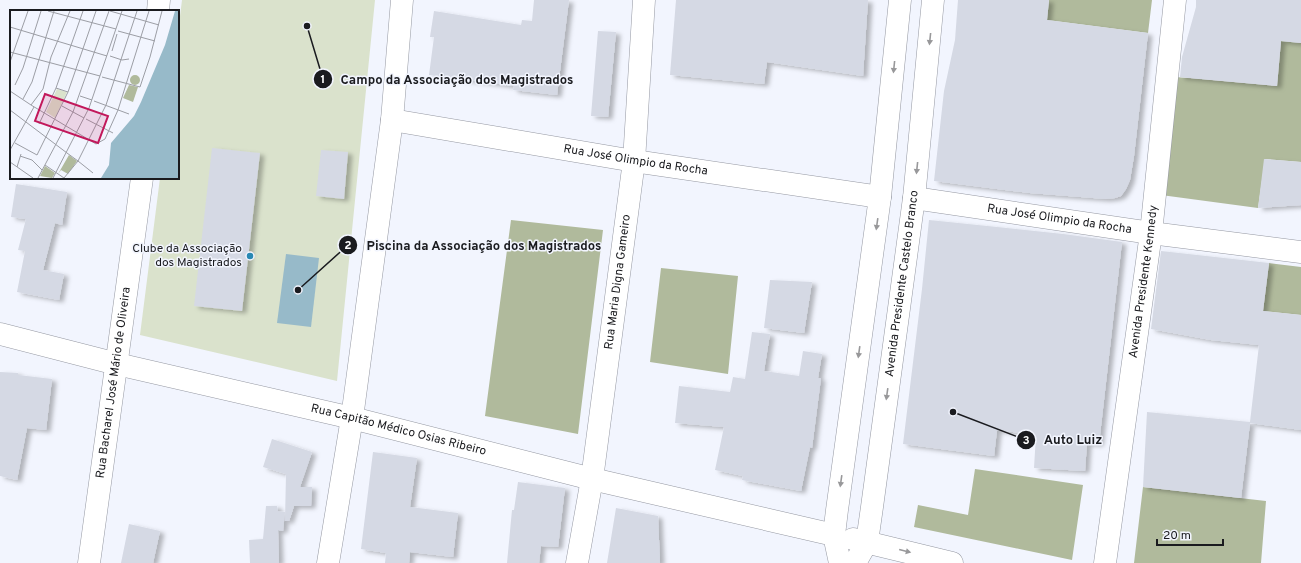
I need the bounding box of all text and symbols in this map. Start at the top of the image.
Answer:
inset map [10,10,179,179]
one-way arrow [926,33,933,45]
one-way arrow [890,61,897,73]
callout: Campo da Associação dos Magistrados [313,67,582,92]
text: 1 [321,72,325,88]
text: Campo da Associação dos Magistrados [341,73,573,89]
street label: Rua José Olimpio da Rocha [562,141,709,180]
one-way arrow [914,162,920,174]
street label: Avenida Presidente Castelo Branco [882,189,923,378]
street label: Rua José Olimpio da Rocha [986,201,1133,238]
street label: Avenida Presidente Kennedy [1126,204,1162,359]
street label: Rua Maria Digna Gameiro [601,213,635,351]
one-way arrow [873,218,880,230]
callout: Piscina da Associação dos Magistrados [338,232,609,257]
text: 2 [344,238,352,254]
text: Piscina da Associação dos Magistrados [367,239,601,255]
place label: Clube da Associação dos Magistrados [132,241,242,271]
marker: Clube da Associação dos Magistrados [245,251,255,261]
street label: Rua Bacharel José Mário de Oliveira [93,286,135,479]
one-way arrow [856,346,862,359]
one-way arrow [884,388,891,400]
street label: Rua Capitão Médico Osias Ribeiro [309,401,488,460]
callout: Auto Luiz [1016,427,1111,452]
text: 3 [1022,433,1030,449]
text: Auto Luiz [1044,433,1102,449]
one-way arrow [838,475,844,487]
scale bar [1157,521,1223,547]
text: 20 m [1163,528,1191,544]
one-way arrow [899,549,911,555]

